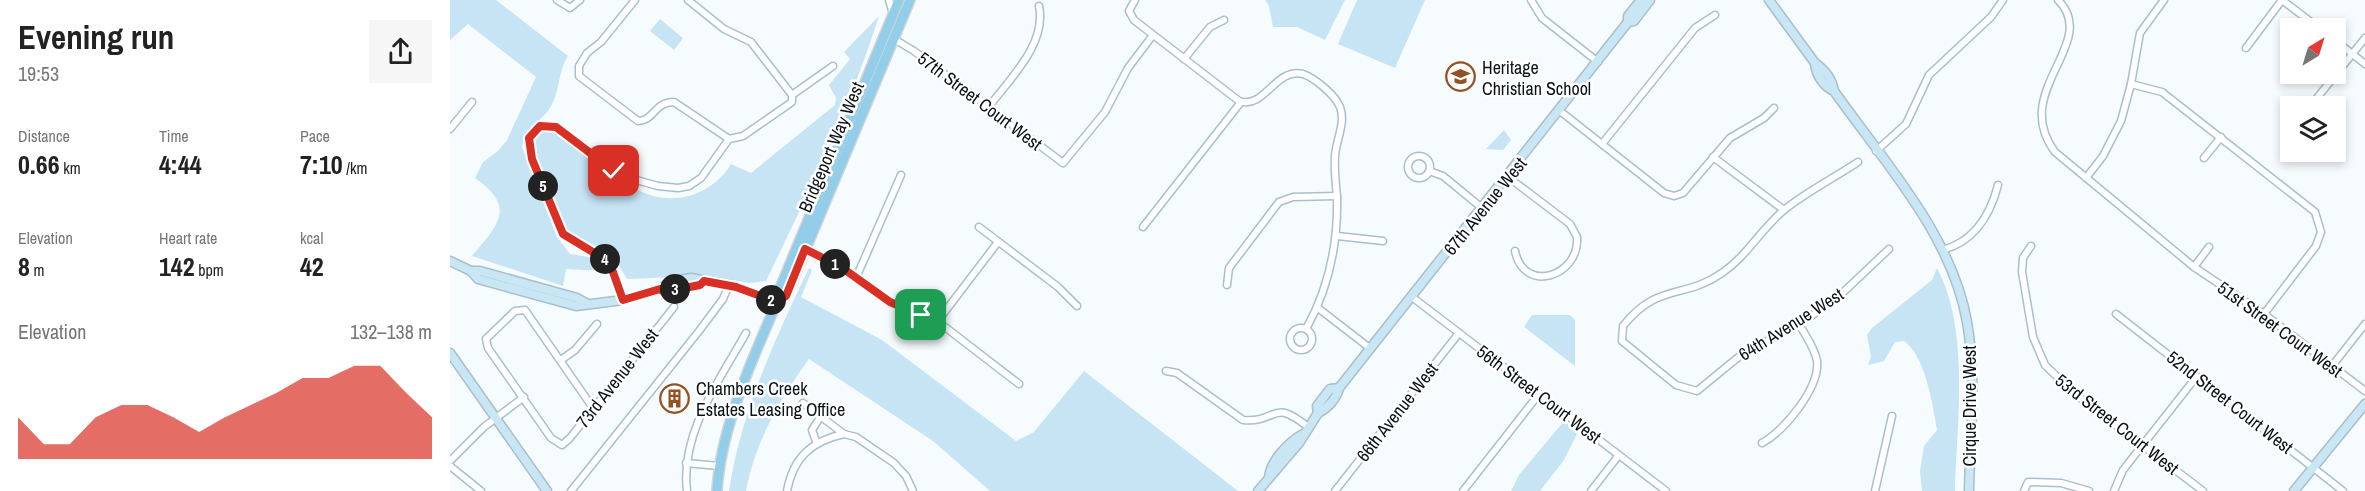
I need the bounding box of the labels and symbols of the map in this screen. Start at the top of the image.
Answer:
north arrow [2280,18,2346,84]
street label: 57th Street Court West [913,46,1047,156]
place label: Heritage Christian School [1482,55,1591,101]
school or university icon: Heritage Christian School [1445,61,1477,93]
street label: Bridgeport Way West [792,78,870,216]
pin [588,145,639,196]
street label: 67th Avenue West [1438,152,1532,260]
pin: 5 [528,171,558,201]
pin: 4 [590,244,620,274]
pin: 1 [820,249,850,279]
pin: 3 [660,274,690,304]
street label: 51st Street Court West [2212,275,2348,383]
street label: 64th Avenue West [1734,282,1848,366]
pin: 2 [756,285,786,315]
pin [895,289,946,340]
street label: 73rd Avenue West [570,323,664,433]
street label: 56th Street Court West [1472,339,1606,449]
street label: Cirque Drive West [1957,345,1982,467]
street label: 52nd Street Court West [2162,345,2298,459]
street label: 66th Avenue West [1350,357,1444,467]
street label: 53rd Street Court West [2050,368,2184,480]
place label: Chambers Creek Estates Leasing Office [696,376,845,422]
building icon: Chambers Creek Estates Leasing Office [659,382,691,414]

